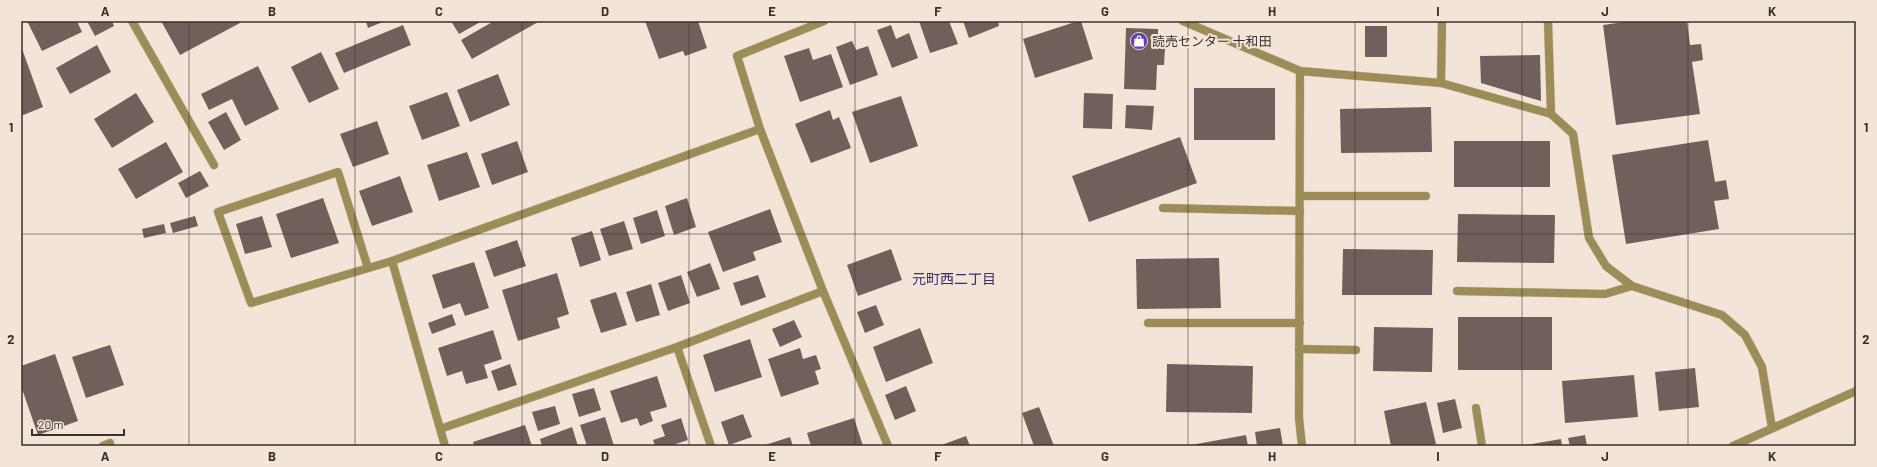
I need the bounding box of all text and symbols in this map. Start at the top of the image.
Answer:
text: A [101,3,110,19]
text: B [268,3,276,19]
text: C [435,3,443,19]
text: D [601,3,609,19]
text: E [768,3,776,19]
text: F [934,3,942,19]
text: G [1101,3,1109,19]
text: H [1268,3,1276,19]
text: I [1436,3,1440,19]
text: J [1601,3,1609,19]
text: K [1768,3,1776,19]
shop icon: 読売センター 十和田 [1129,31,1149,51]
place label: 読売センター 十和田 [1152,33,1272,49]
text: 1 [9,119,13,135]
text: 1 [1864,119,1868,135]
district label: 元町西二丁目 [912,270,996,287]
text: 2 [7,331,15,347]
text: 2 [1862,331,1870,347]
scale bar [32,411,124,437]
text: 20 m [38,417,64,431]
text: A [101,448,110,464]
text: B [268,448,276,464]
text: C [435,448,443,464]
text: D [601,448,609,464]
text: E [768,448,776,464]
text: F [934,448,942,464]
text: G [1101,448,1109,464]
text: H [1268,448,1276,464]
text: I [1436,448,1440,464]
text: J [1601,448,1609,464]
text: K [1768,448,1776,464]

